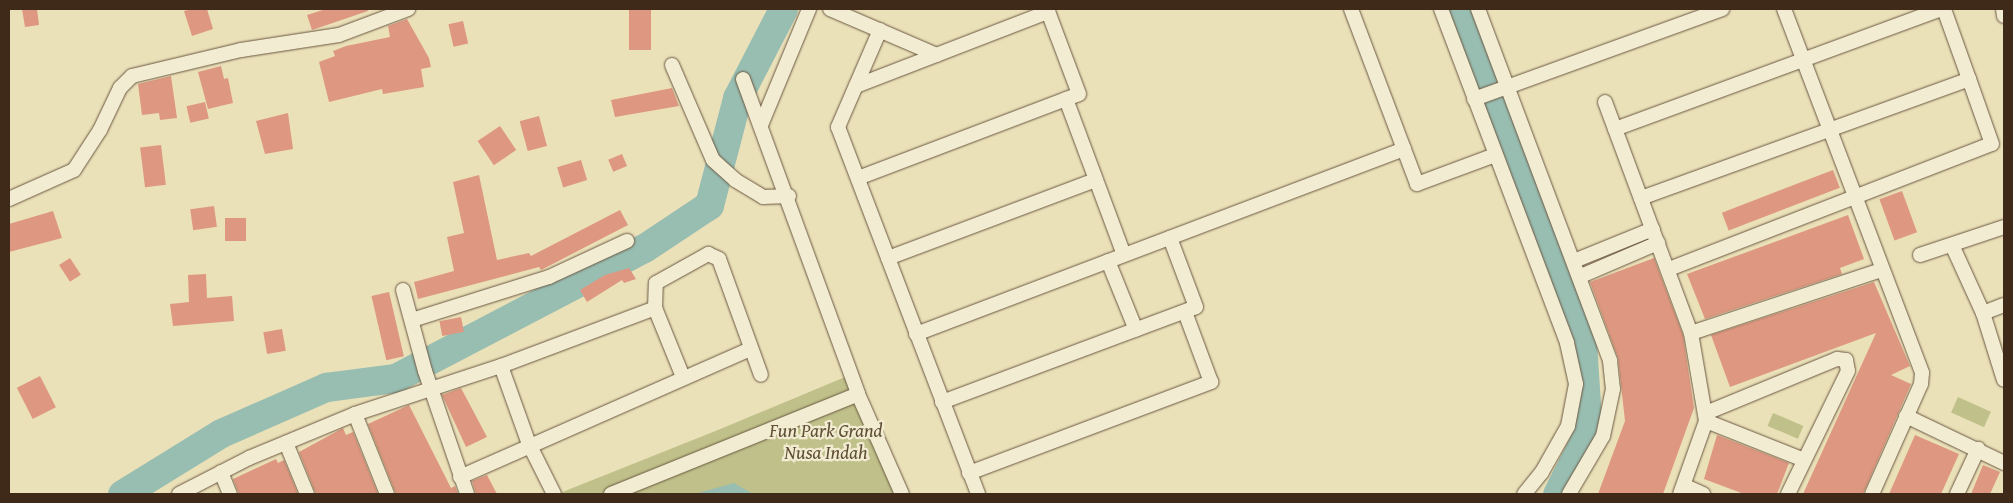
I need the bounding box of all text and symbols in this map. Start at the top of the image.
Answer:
park label: Fun Park Grand Nusa Indah [769,420,883,464]

